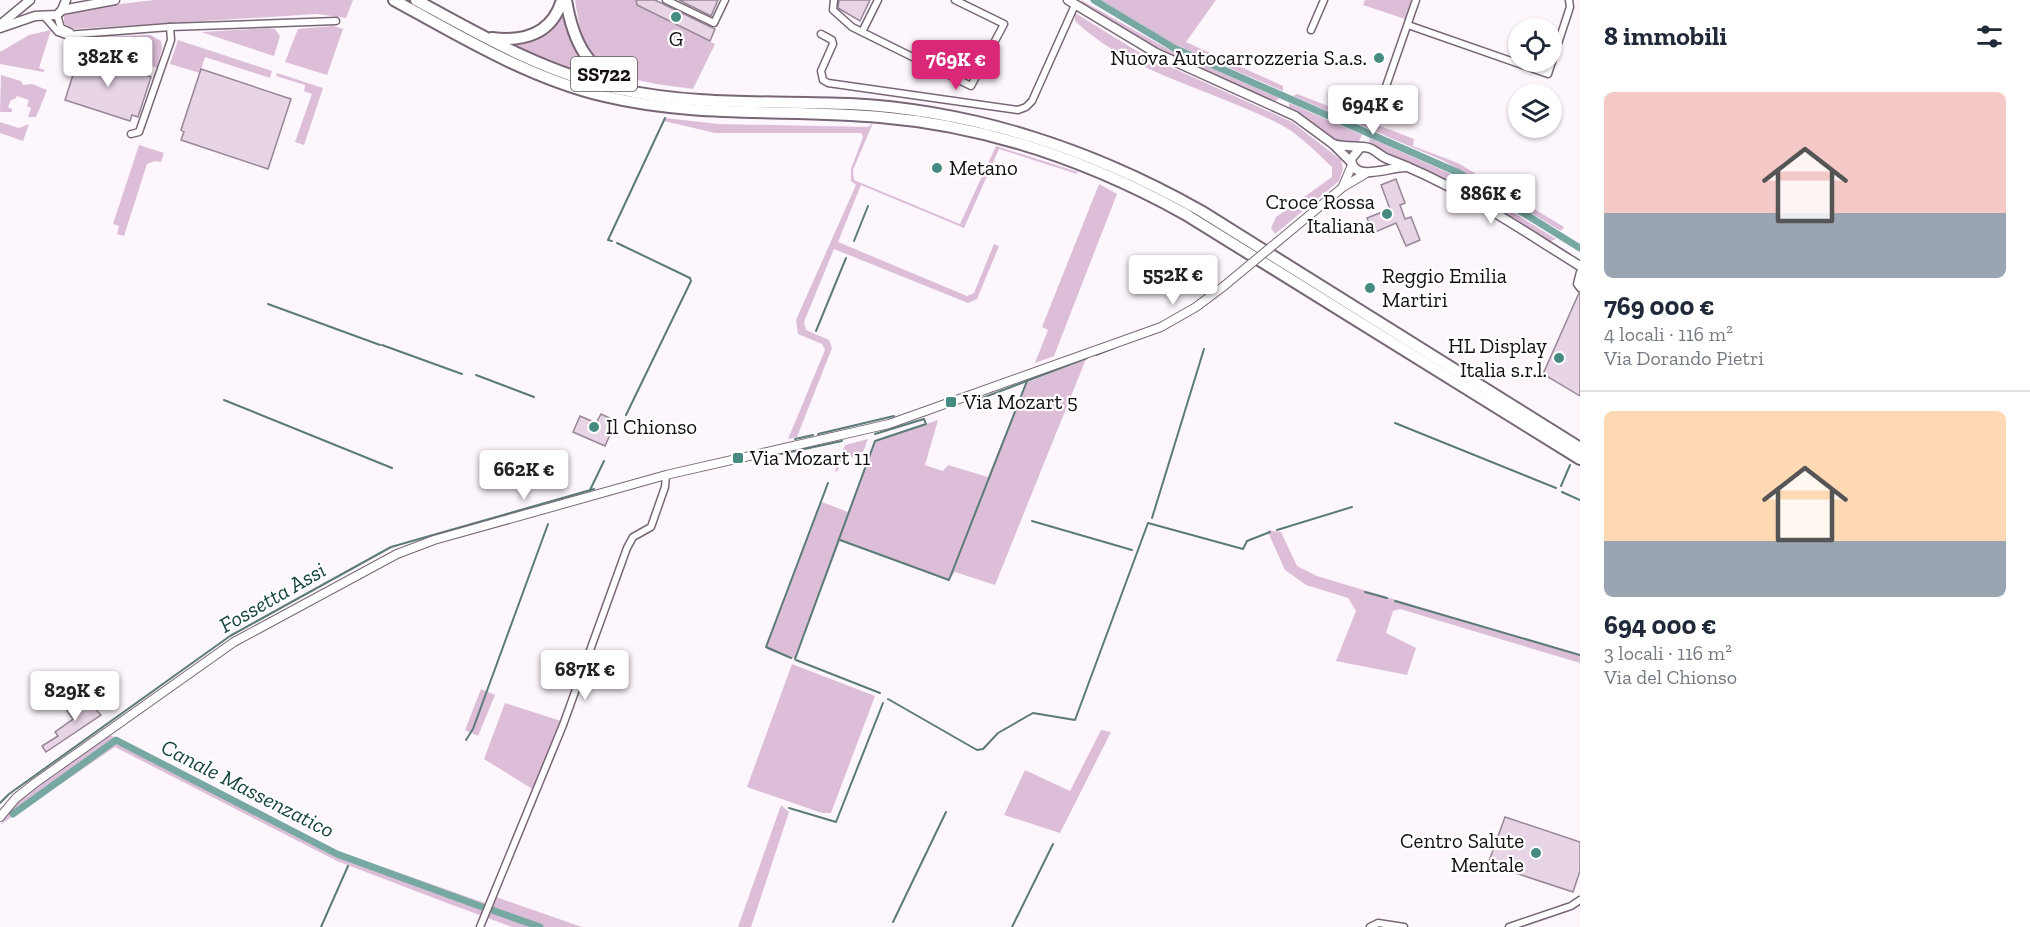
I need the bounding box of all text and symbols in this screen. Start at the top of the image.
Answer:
marker: G [669,10,683,24]
map controls [1508,18,1562,138]
button: locate [1508,18,1562,72]
text: 8 immobili [1604,20,1727,52]
icon: filters [1973,20,2006,53]
place label: G [669,26,683,51]
pin: 382K € [59,37,157,88]
pin: 769K € [907,40,1005,91]
text: 382K € [77,44,139,68]
place label: Nuova Autocarrozzeria S.a.s. [1110,45,1367,70]
text: 769K € [926,47,986,71]
marker: Nuova Autocarrozzeria S.a.s. [1372,51,1386,65]
road number: SS722 [571,57,637,91]
button: layers [1508,84,1562,138]
pin: 694K € [1324,85,1422,136]
text: 694K € [1342,92,1404,116]
icon: home [1751,131,1859,239]
place label: Metano [949,155,1018,180]
marker: Metano [930,161,944,175]
pin: 886K € [1442,174,1540,225]
text: 886K € [1460,181,1522,205]
place label: Croce Rossa Italiana [1265,189,1375,238]
marker: Croce Rossa Italiana [1380,207,1394,221]
pin: 552K € [1124,255,1222,306]
text: 552K € [1143,262,1203,286]
place label: Reggio Emilia Martiri [1382,263,1507,312]
marker: Reggio Emilia Martiri [1363,281,1377,295]
text: 769 000 € [1604,290,1715,322]
text: 4 locali · 116 m² [1604,322,1733,346]
place label: HL Display Italia s.r.l. [1448,333,1547,382]
text: Via Dorando Pietri [1604,346,1764,370]
marker: HL Display Italia s.r.l. [1552,351,1566,365]
place label: Via Mozart 5 [962,389,1078,414]
marker: Via Mozart 5 [944,395,958,409]
place label: Il Chionso [606,414,697,439]
marker: Il Chionso [587,420,601,434]
place label: Via Mozart 11 [749,445,870,470]
pin: 662K € [475,450,573,501]
icon: home [1751,450,1859,558]
marker: Via Mozart 11 [731,451,745,465]
text: 662K € [493,457,555,481]
water label: Fossetta Assi [214,556,330,639]
text: 694 000 € [1604,609,1717,641]
text: 3 locali · 116 m² [1604,641,1732,665]
pin: 687K € [536,650,634,701]
text: 687K € [555,657,615,681]
text: Via del Chionso [1604,665,1737,689]
pin: 829K € [26,671,124,722]
text: 829K € [44,678,106,702]
water label: Canale Massenzatico [157,733,339,844]
place label: Centro Salute Mentale [1400,828,1524,877]
marker: Centro Salute Mentale [1529,846,1543,860]

